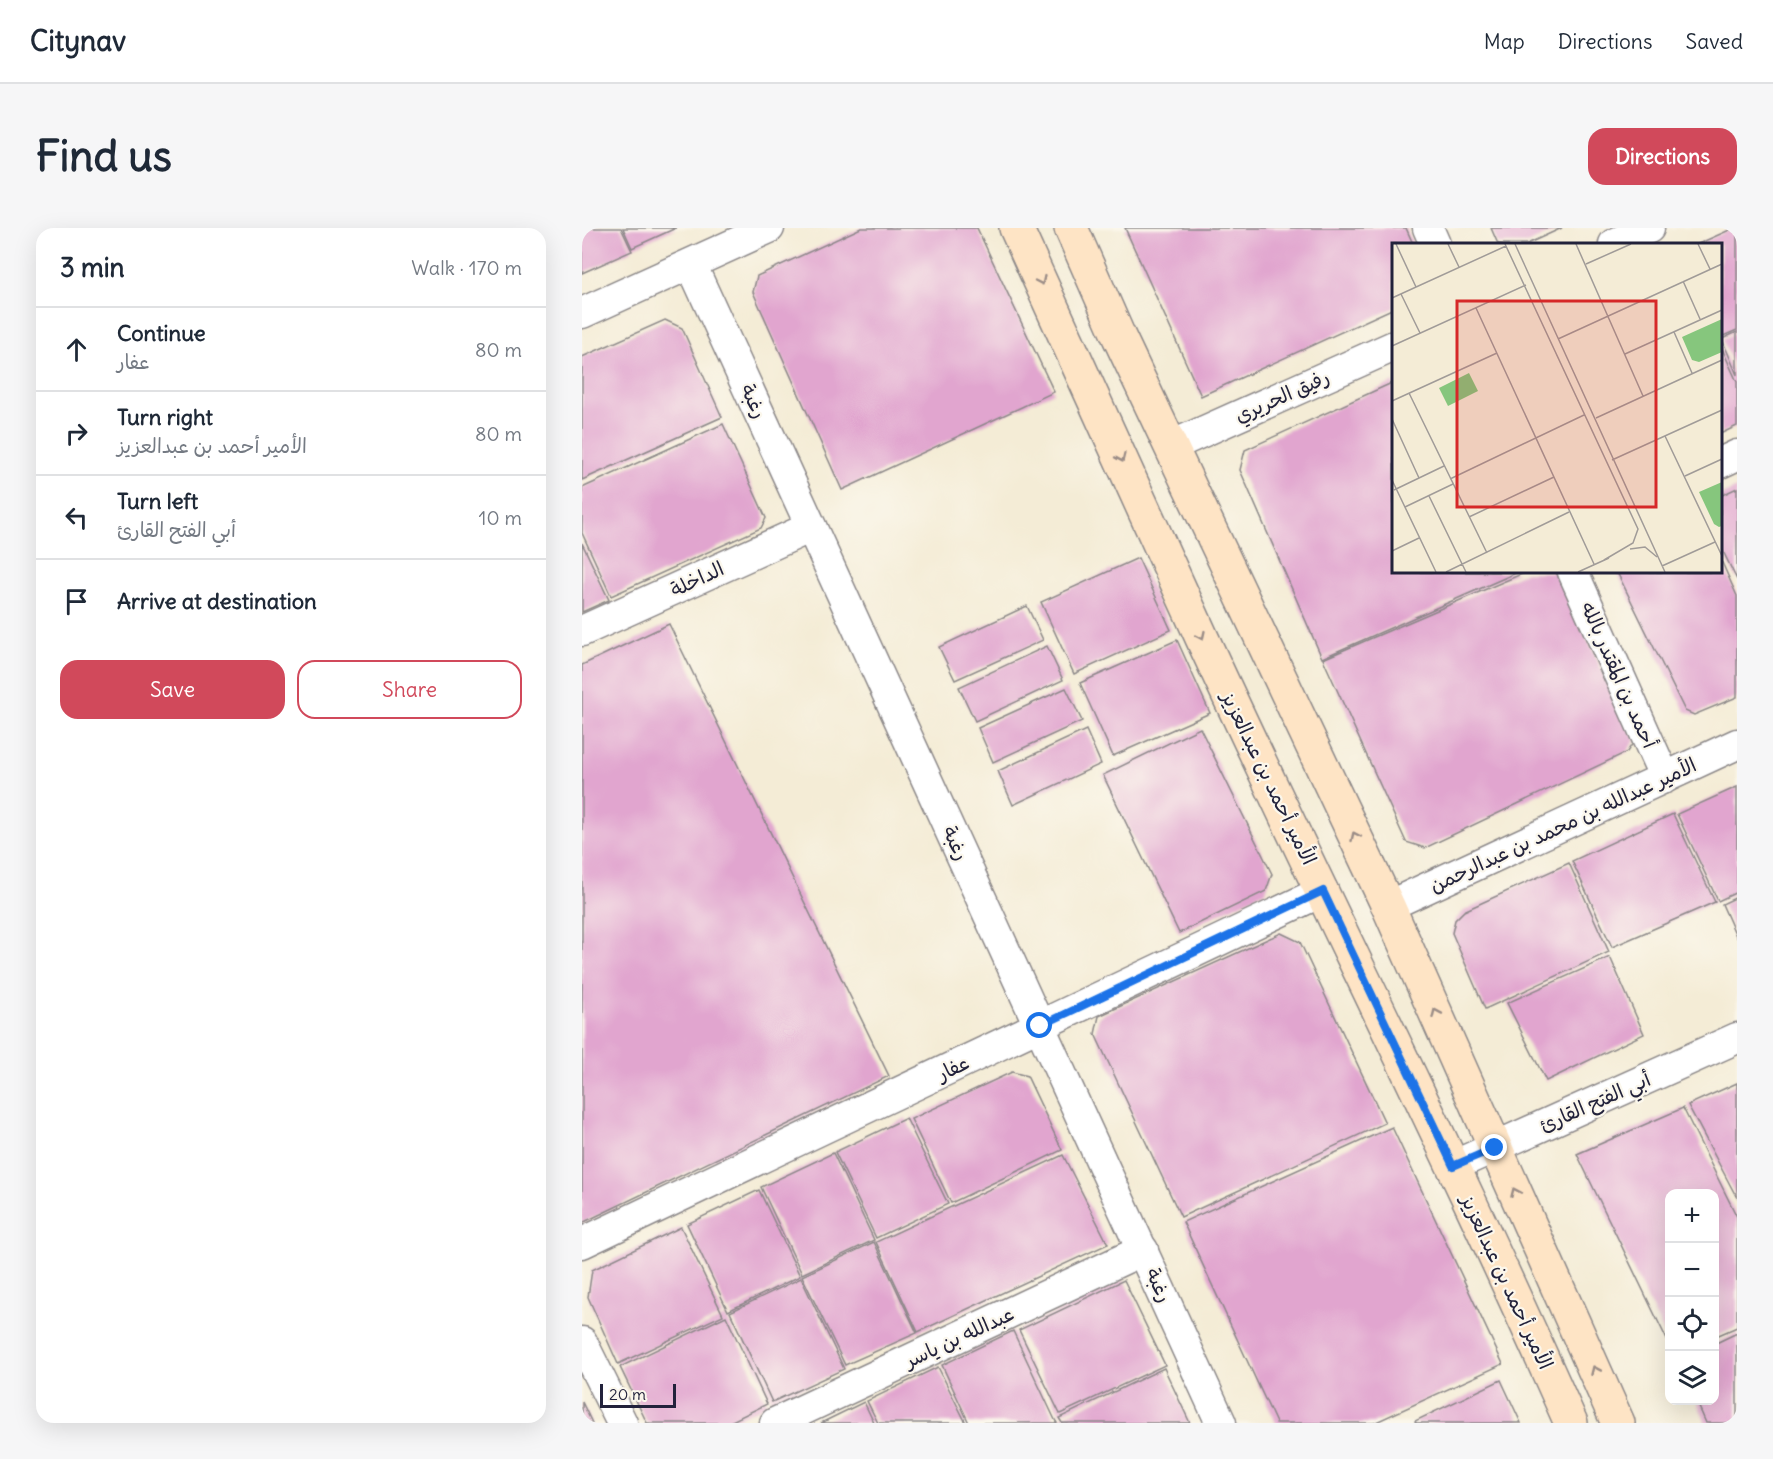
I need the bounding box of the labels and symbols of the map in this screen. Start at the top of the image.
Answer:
inset map [1392,243,1722,573]
one-way arrow [1033,275,1045,286]
street label: رفيق الحريري [1231,364,1334,430]
street label: رغبة [736,380,773,422]
one-way arrow [1114,452,1126,463]
street label: الداخلة [666,555,728,602]
street label: أحمد بن المقتدر بالله [1576,598,1663,752]
one-way arrow [1194,630,1206,641]
street label: الأمير أحمد بن عبدالعزيز [1216,685,1322,869]
street label: الأمير عبدالله بن محمد بن عبدالرحمن [1425,752,1700,897]
street label: رغبة [938,822,975,864]
one-way arrow [1351,831,1363,842]
one-way arrow [1431,1009,1443,1020]
route start [1026,1012,1052,1038]
street label: عفار [931,1049,973,1087]
street label: أبي الفتح القارئ [1535,1066,1657,1143]
route end [1481,1134,1507,1160]
one-way arrow [1510,1187,1522,1198]
street label: الأمير أحمد بن عبدالعزيز [1455,1189,1559,1373]
street label: رغبة [1141,1264,1178,1306]
street label: عبدالله بن ياسر [898,1300,1018,1374]
one-way arrow [1590,1365,1602,1376]
scale bar [600,1381,676,1408]

